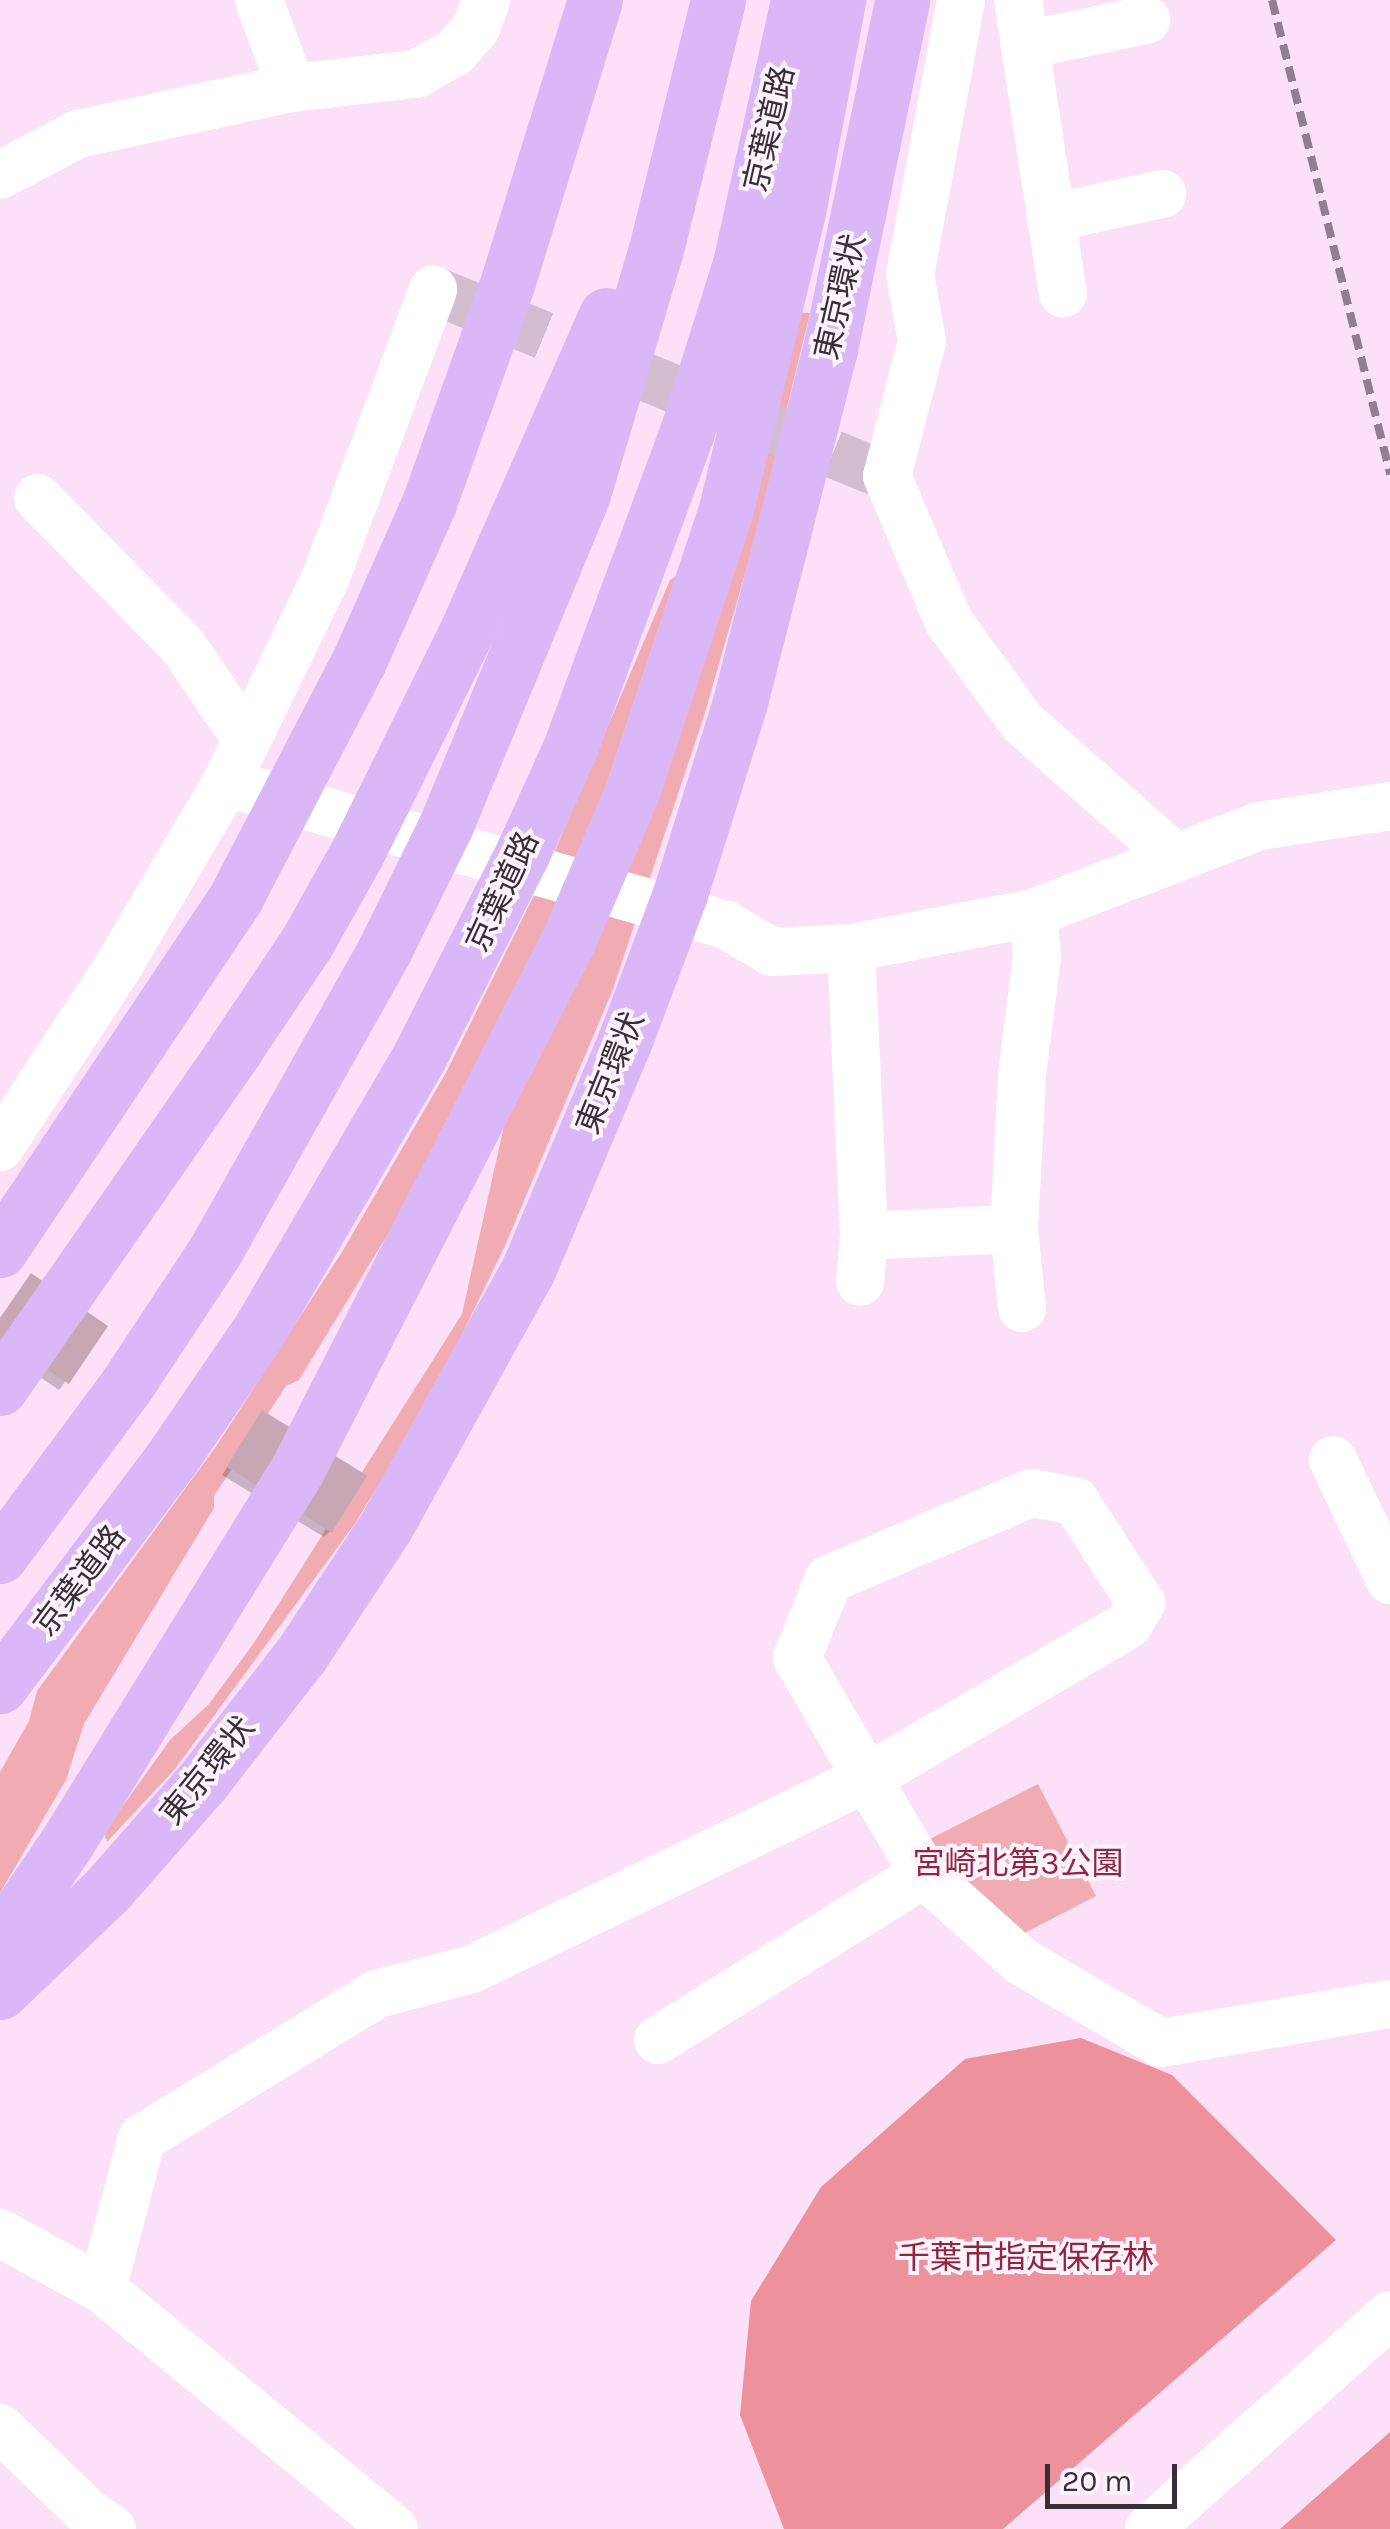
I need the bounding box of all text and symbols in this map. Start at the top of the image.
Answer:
street label: 京葉道路 [737,62,803,196]
street label: 東京環状 [808,230,874,364]
street label: 京葉道路 [459,826,547,958]
street label: 東京環状 [569,1006,653,1140]
street label: 京葉道路 [26,1518,134,1644]
street label: 東京環状 [153,1709,263,1833]
park label: 宮崎北第3公園 [913,1845,1123,1883]
park label: 千葉市指定保存林 [898,2239,1154,2277]
scale bar [1050,2444,1182,2506]
text: 20 m [1062,2463,1132,2499]

